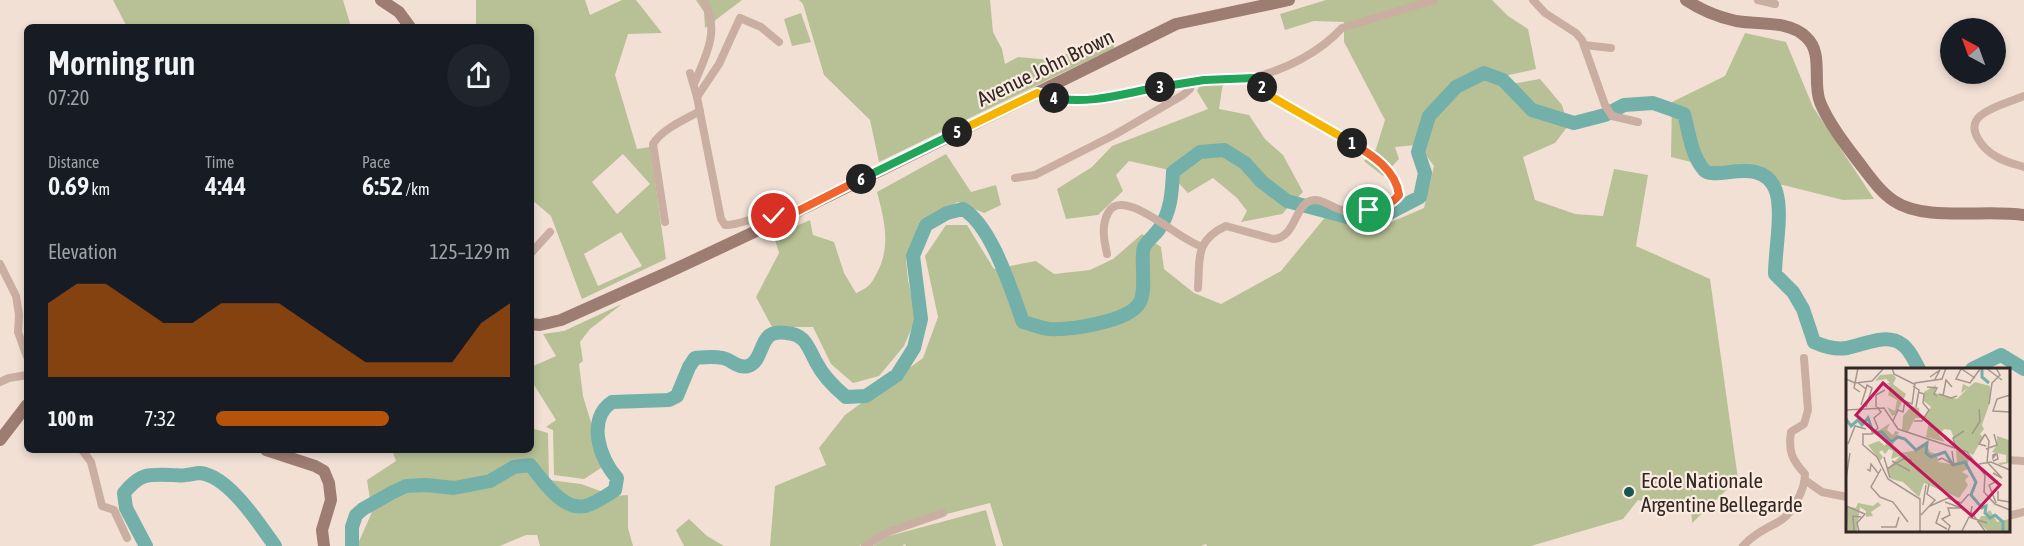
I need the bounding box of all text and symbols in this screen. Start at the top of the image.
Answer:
north arrow [1940,18,2006,84]
map controls [1940,18,2006,84]
street label: Avenue John Brown [973,23,1117,111]
text: Morning run [48,44,195,82]
button: share [447,44,510,107]
pin: 3 [1145,72,1175,102]
pin: 2 [1247,72,1277,102]
text: 3 [1156,78,1164,96]
text: 2 [1258,78,1266,96]
pin: 4 [1039,83,1069,113]
text: 07:20 [48,86,89,109]
text: 4 [1050,89,1058,107]
pin: 5 [942,117,972,147]
text: 5 [953,123,961,141]
pin: 1 [1337,128,1367,158]
text: 1 [1348,134,1356,152]
text: Distance [48,153,99,171]
text: Time [205,153,234,171]
text: Pace [362,153,390,171]
pin: 6 [846,164,876,194]
text: 6 [857,170,865,188]
text: 0.69 [48,171,89,201]
text: 4:44 [205,171,246,201]
text: 6:52 [362,171,403,201]
text: km [89,180,110,198]
text: /km [403,180,429,198]
pin [1343,184,1394,235]
pin [748,190,799,241]
icon: arrive [1352,193,1385,226]
icon: check [757,199,790,232]
text: Elevation [48,240,117,263]
text: 125–129 m [429,240,510,263]
inset map [1846,368,2009,531]
text: 100 m [48,407,93,430]
text: 7:32 [144,407,176,430]
place label: Ecole Nationale Argentine Bellegarde [1641,468,1803,516]
marker: Ecole Nationale Argentine Bellegarde [1622,485,1636,499]

